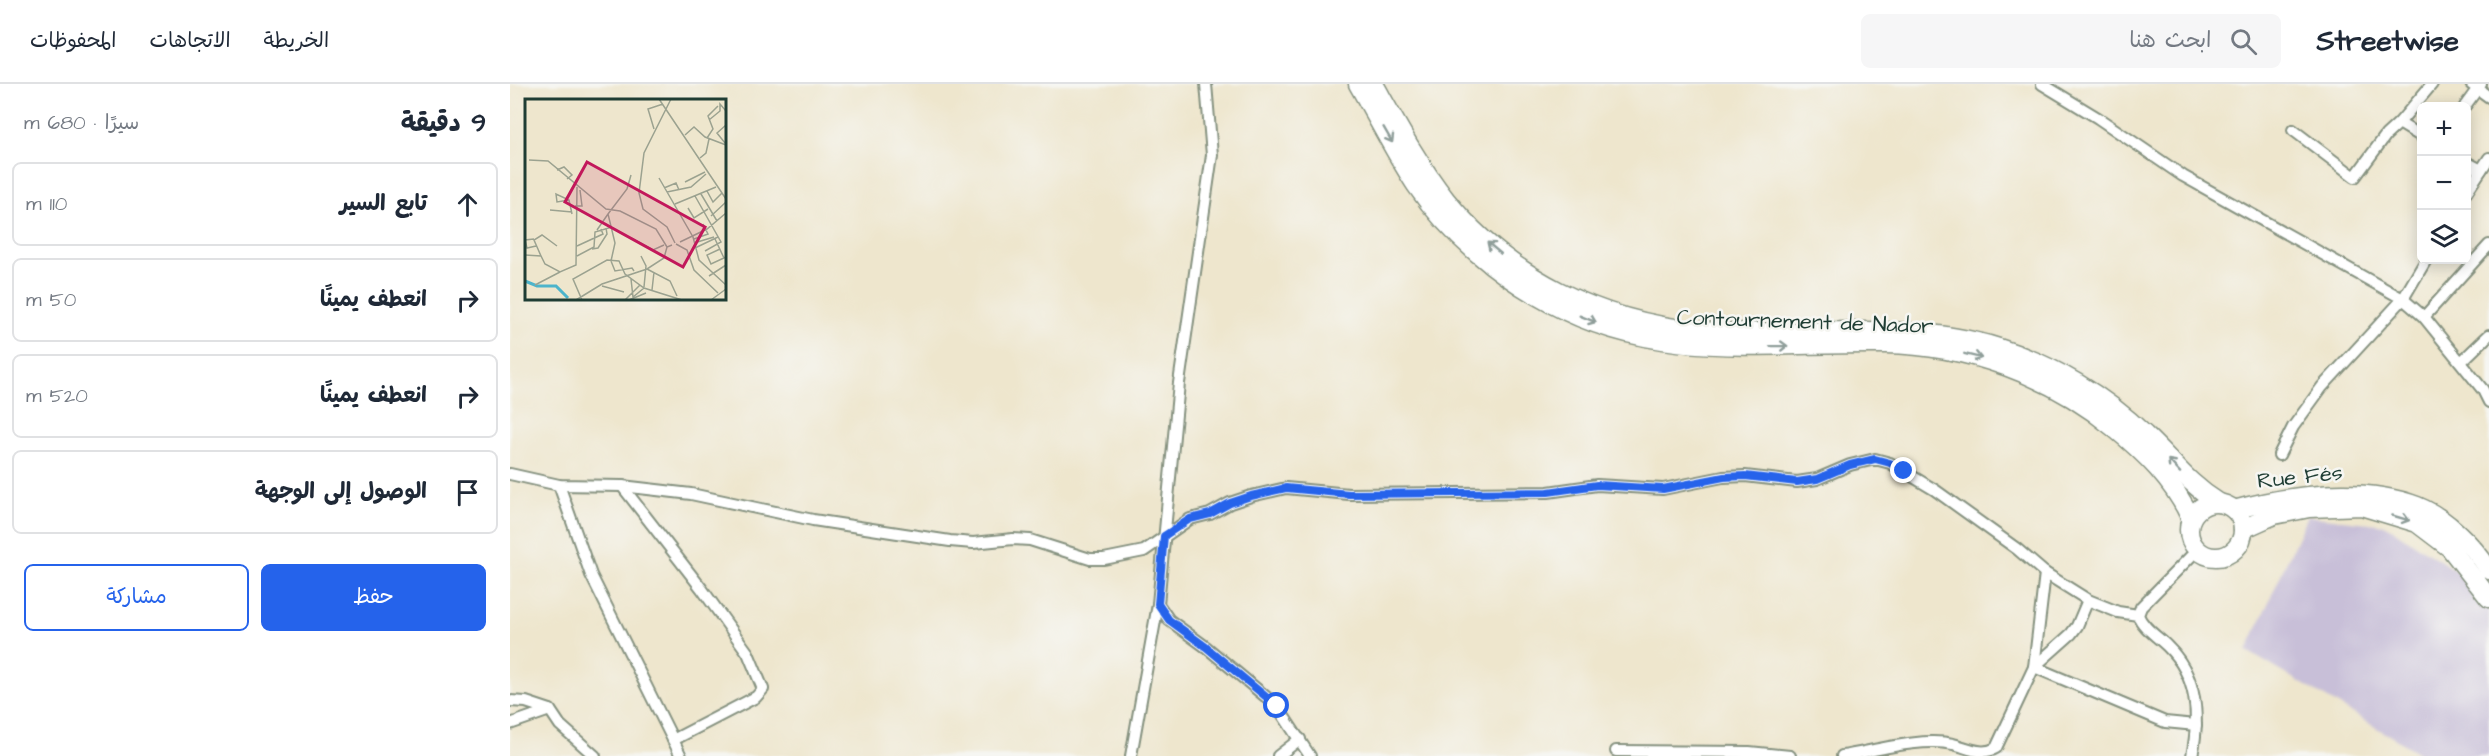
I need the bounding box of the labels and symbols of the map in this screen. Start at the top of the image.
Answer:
inset map [525,99,726,300]
one-way arrow [1382,126,1394,143]
one-way arrow [1487,241,1502,255]
street label: Contournement de Nador [1676,302,1934,342]
one-way arrow [1578,314,1596,325]
one-way arrow [1769,340,1789,352]
one-way arrow [1963,351,1982,363]
route end [1890,457,1916,483]
street label: Rue Fés [2256,457,2344,497]
one-way arrow [2167,458,2181,473]
one-way arrow [2391,513,2410,524]
route start [1263,692,1289,718]

